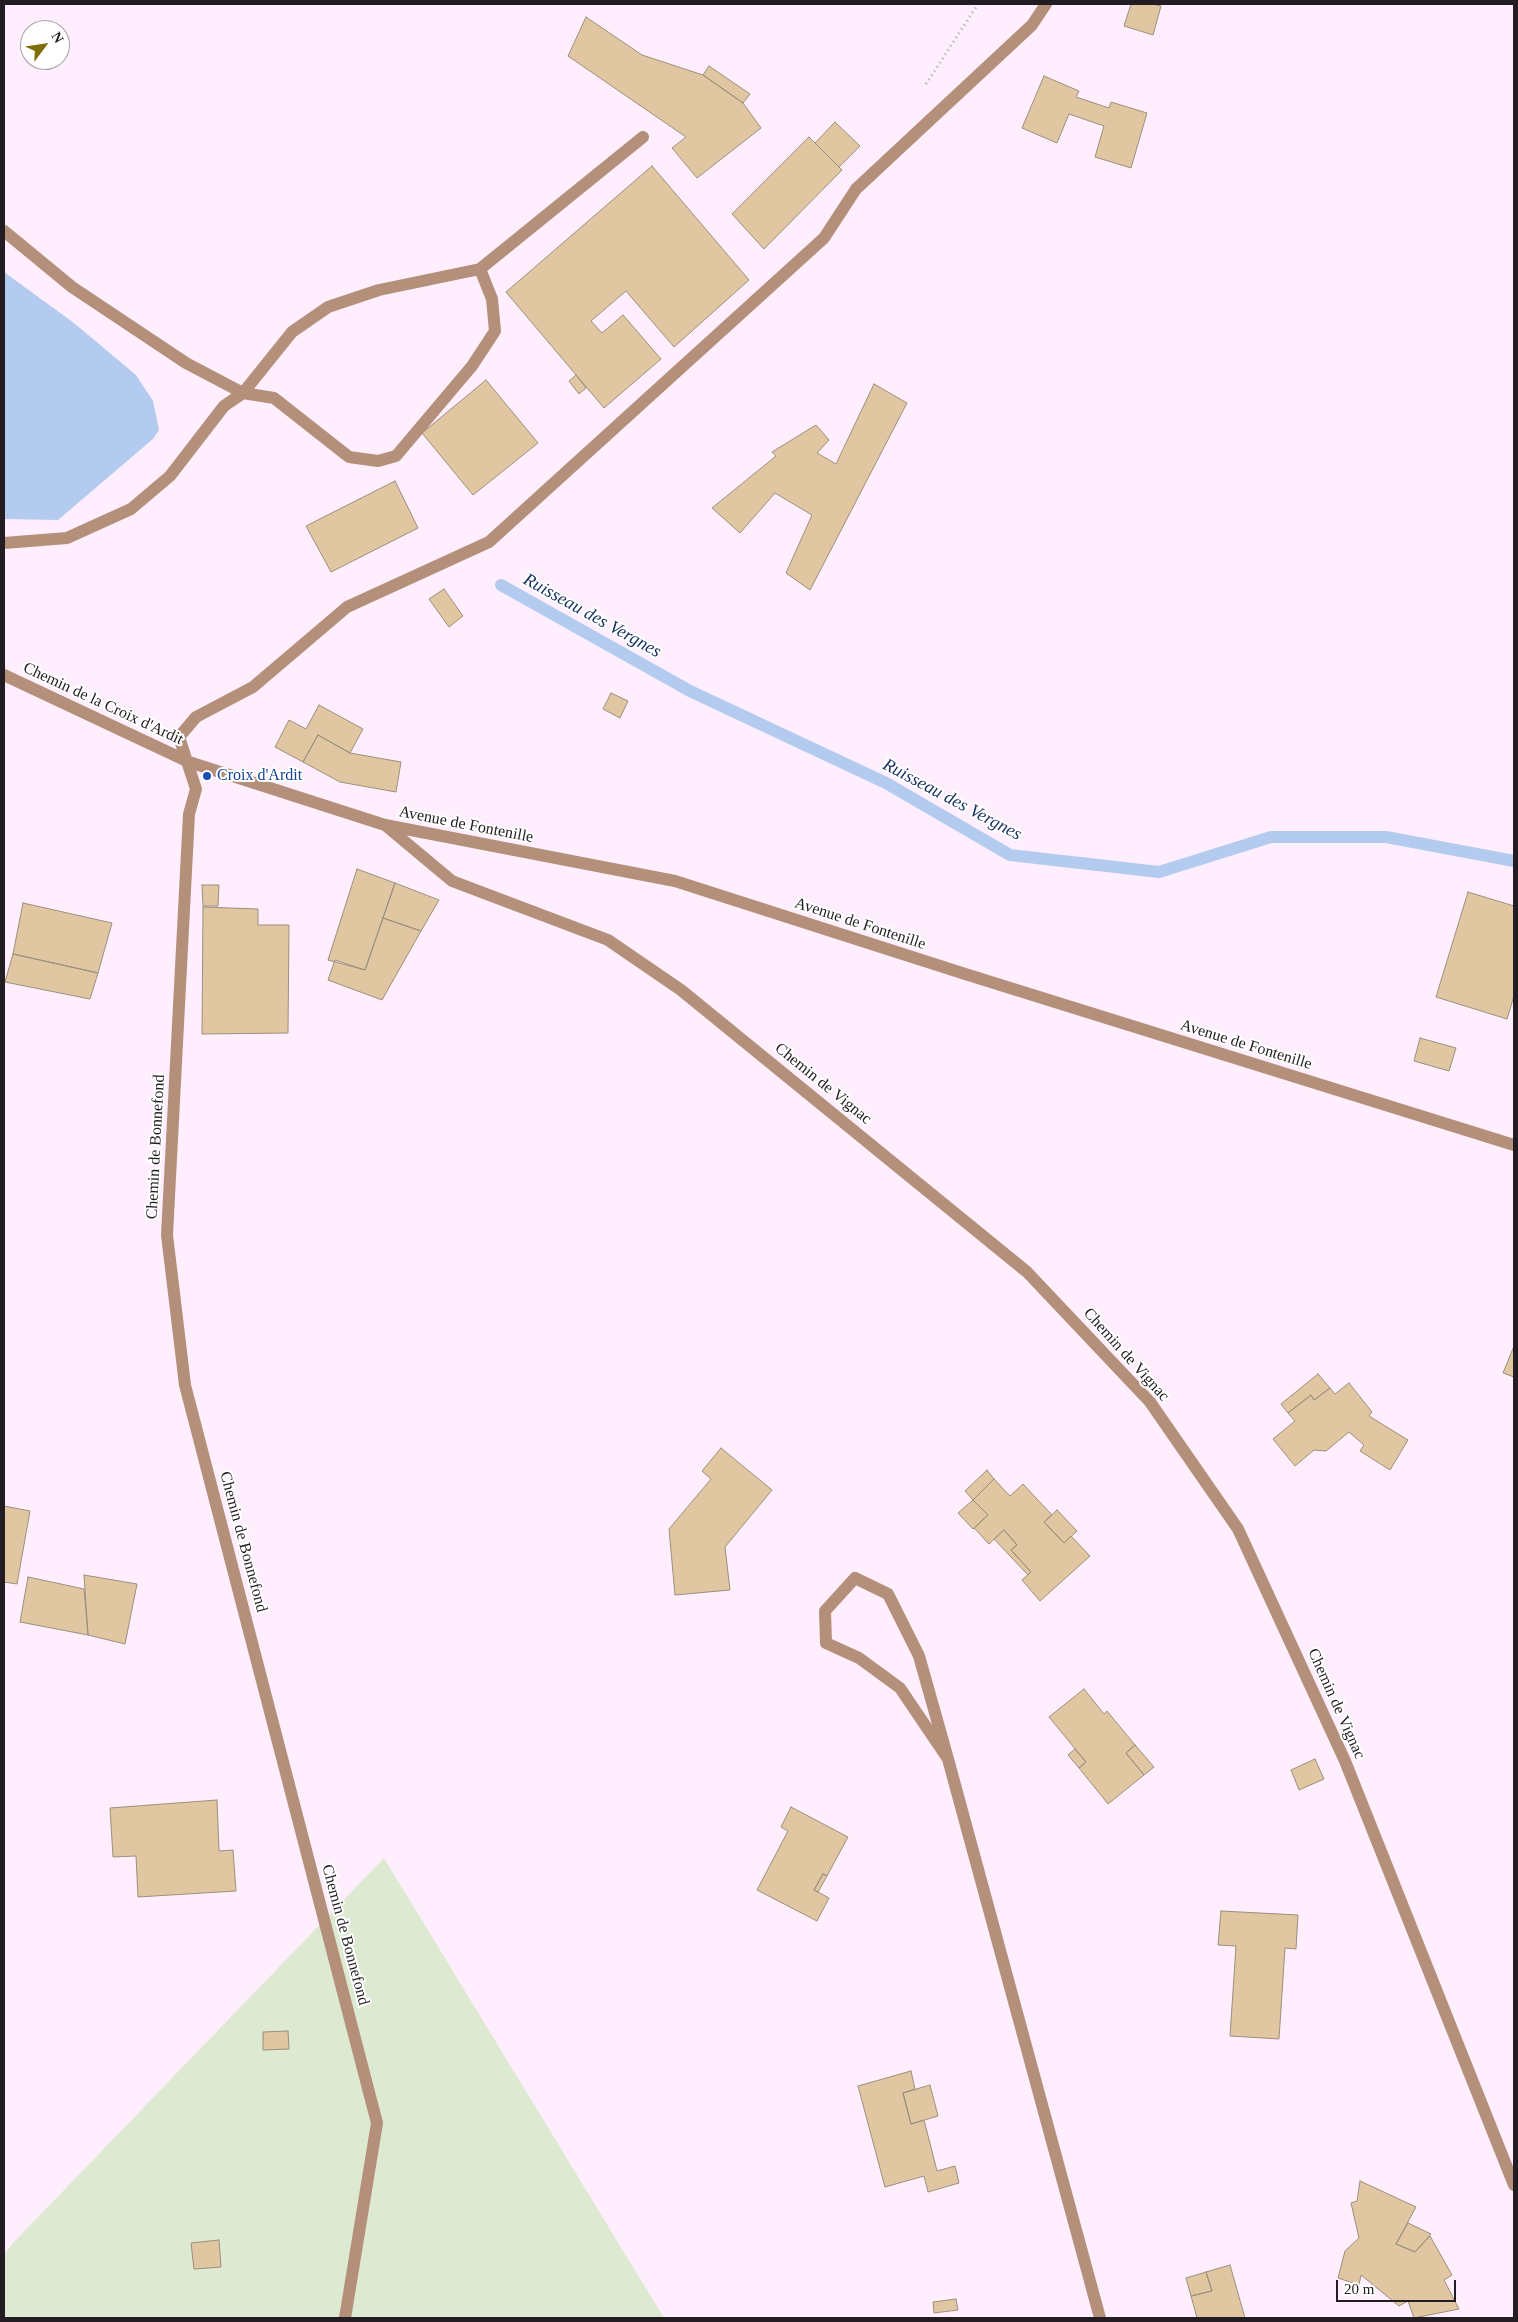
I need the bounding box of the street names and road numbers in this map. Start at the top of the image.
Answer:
street label: Chemin de la Croix d'Ardit [20,658,186,750]
street label: Avenue de Fontenille [397,803,535,847]
street label: Avenue de Fontenille [792,894,928,954]
street label: Avenue de Fontenille [1178,1016,1314,1074]
street label: Chemin de Vignac [771,1039,875,1129]
street label: Chemin de Bonnefond [143,1074,169,1220]
street label: Chemin de Vignac [1079,1304,1173,1406]
street label: Chemin de Bonnefond [215,1470,271,1614]
street label: Chemin de Vignac [1303,1646,1369,1762]
street label: Chemin de Bonnefond [317,1863,373,2007]

